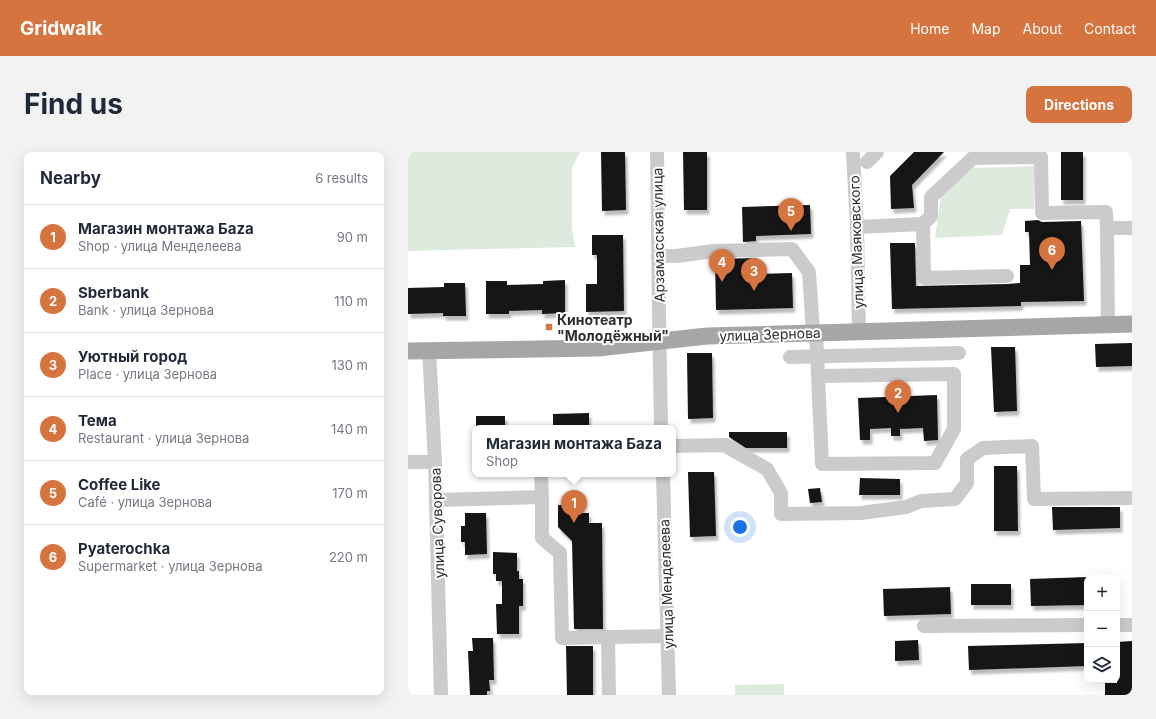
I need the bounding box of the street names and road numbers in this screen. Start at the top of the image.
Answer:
street label: Арзамасская улица [648,168,668,302]
street label: улица Маяковского [845,175,867,309]
street label: улица Зернова [719,324,821,344]
street label: улица Суворова [427,467,447,579]
street label: улица Менделеева [655,519,677,649]

